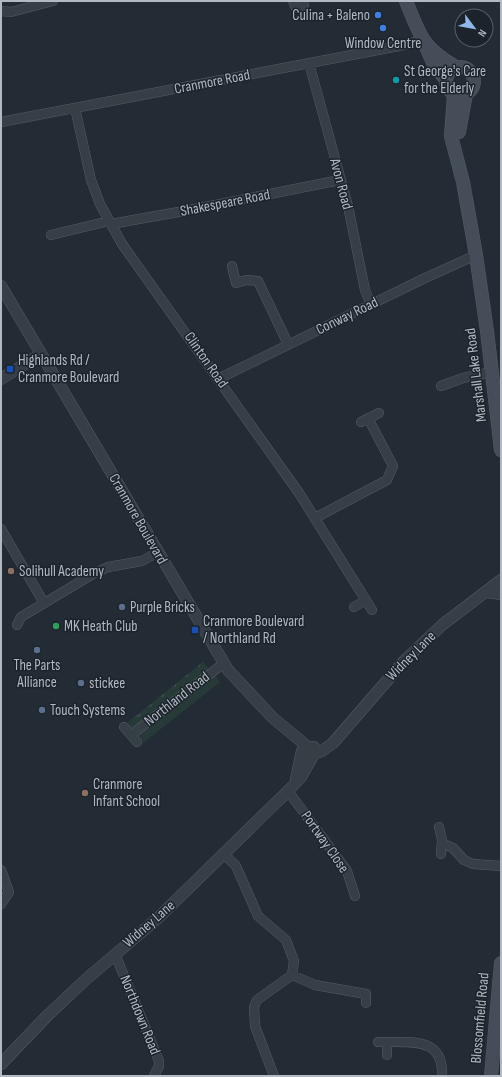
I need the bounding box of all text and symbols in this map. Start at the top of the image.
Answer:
place label: Culina + Baleno [292,6,370,25]
north arrow [454,8,494,48]
marker: Culina + Baleno [373,10,383,20]
marker: Window Centre [378,23,388,33]
text: N [475,27,489,39]
place label: Window Centre [345,34,421,53]
place label: St George's Care for the Elderly [404,62,486,98]
street label: Cranmore Road [172,65,252,99]
marker: St George's Care for the Elderly [391,75,401,85]
street label: Avon Road [325,155,357,212]
street label: Shakespeare Road [179,185,271,221]
street label: Conway Road [313,293,381,339]
street label: Marshall Lake Road [461,327,491,423]
street label: Clinton Road [180,328,232,392]
place label: Highlands Rd / Cranmore Boulevard [18,351,119,387]
marker: Highlands Rd / Cranmore Boulevard [5,364,15,374]
street label: Cranmore Boulevard [104,470,172,568]
place label: Solihull Academy [19,562,104,581]
marker: Solihull Academy [6,566,16,576]
place label: Purple Bricks [130,598,195,617]
marker: Purple Bricks [117,602,127,612]
place label: Cranmore Boulevard / Northland Rd [203,612,304,648]
place label: MK Heath Club [64,617,138,636]
marker: MK Heath Club [51,621,61,631]
marker: Cranmore Boulevard / Northland Rd [190,625,200,635]
street label: Widney Lane [382,627,440,685]
marker: The Parts Alliance [32,645,42,655]
place label: The Parts Alliance [13,656,61,692]
street label: Northland Road [140,668,214,730]
place label: stickee [89,674,125,693]
marker: stickee [76,678,86,688]
place label: Touch Systems [50,701,125,720]
marker: Touch Systems [37,705,47,715]
place label: Cranmore Infant School [93,775,160,811]
marker: Cranmore Infant School [80,788,90,798]
street label: Portway Close [297,807,353,877]
street label: Widney Lane [119,896,179,952]
street label: Northdown Road [115,972,165,1058]
street label: Blossomfield Road [467,972,493,1064]

